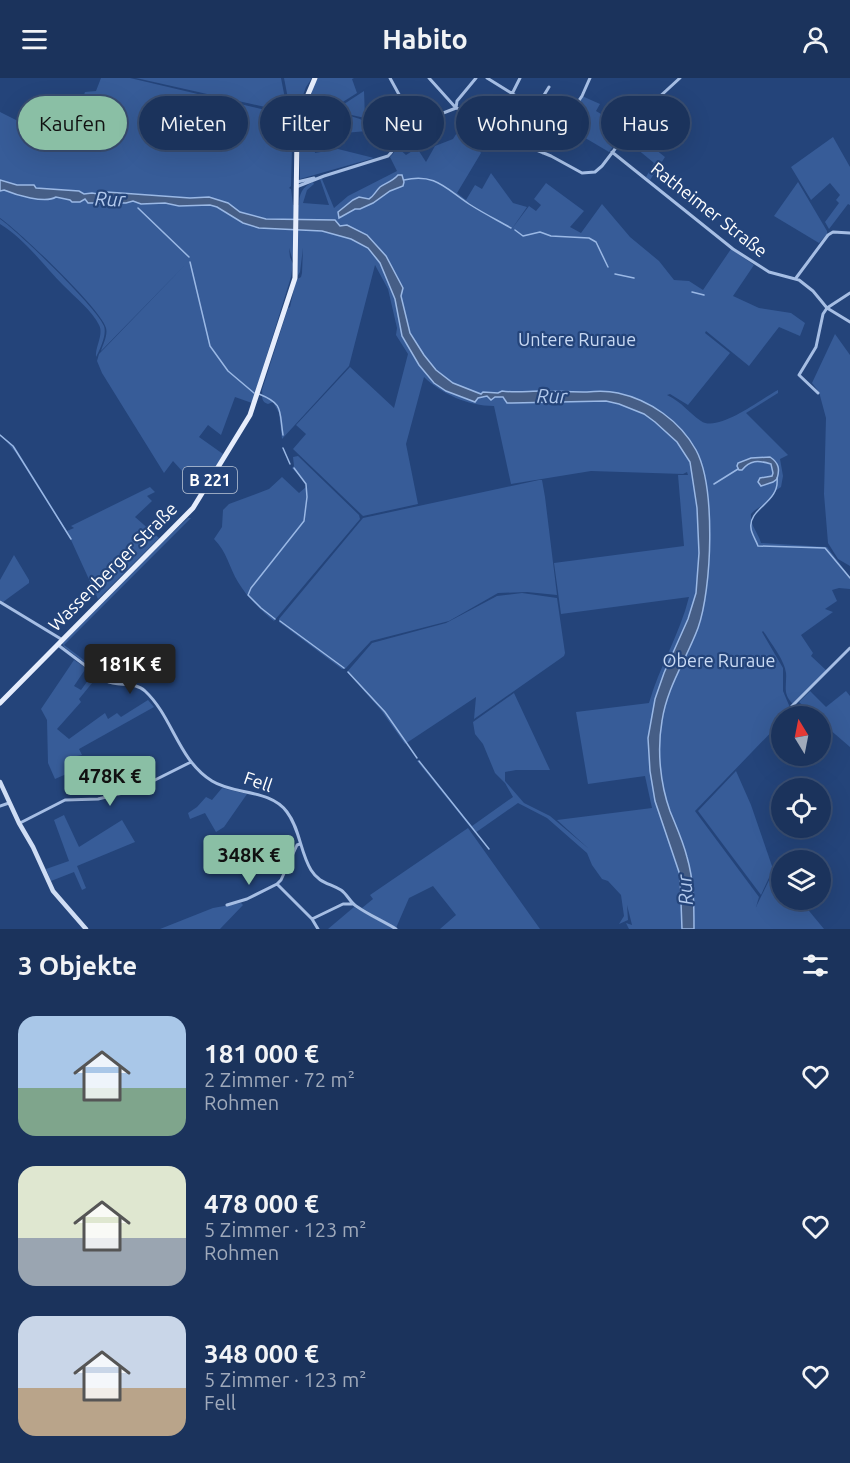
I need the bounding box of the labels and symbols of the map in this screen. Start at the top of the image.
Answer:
street label: Ratheimer Straße [648,158,772,261]
water label: Rur [94,186,127,211]
park label: Untere Ruraue [518,329,636,349]
water label: Rur [537,384,569,407]
road number: B 221 [183,467,237,493]
street label: Wassenberger Straße [44,498,181,635]
pin: 181K € [81,644,179,695]
park label: Obere Ruraue [662,650,776,670]
north arrow [771,706,831,766]
pin: 478K € [61,756,159,807]
street label: Fell [241,767,275,795]
pin: 348K € [200,835,298,886]
water label: Rur [672,873,697,906]

